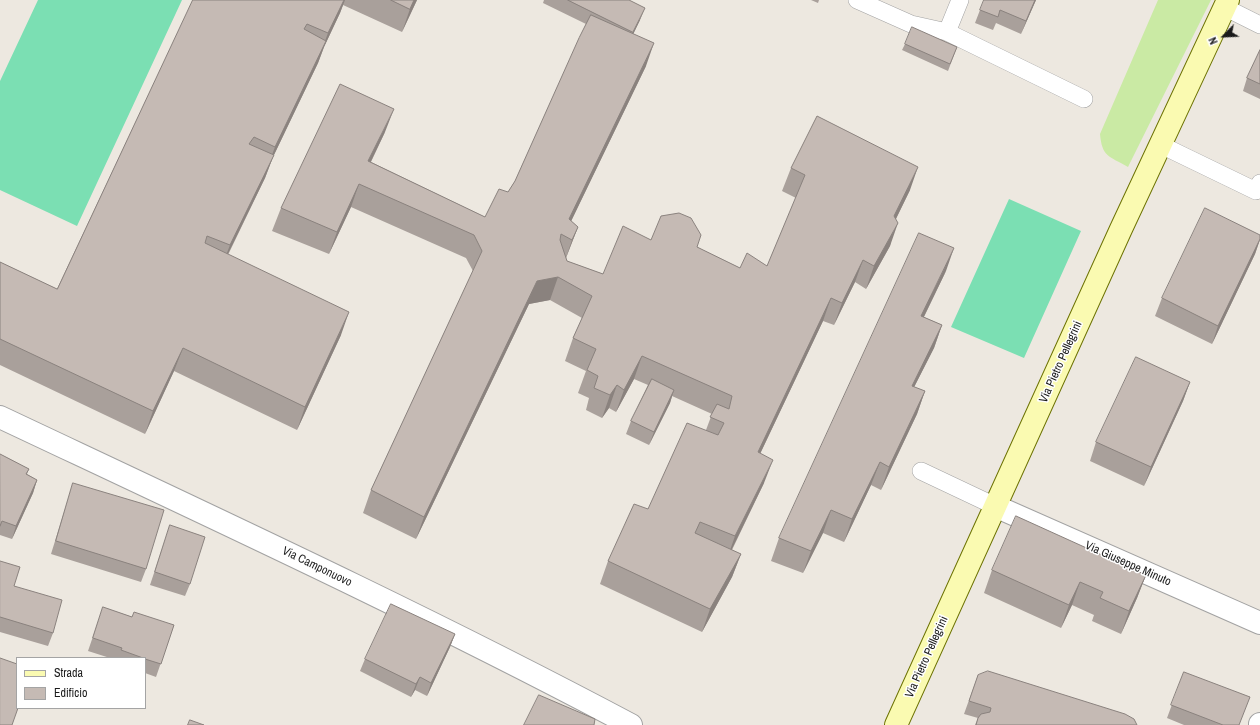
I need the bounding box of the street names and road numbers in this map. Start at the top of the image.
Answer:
street label: Via Pietro Pellegrini [1037,319,1085,405]
street label: Via Giuseppe Minuto [1083,539,1173,589]
street label: Via Camponuovo [280,544,354,590]
street label: Via Pietro Pellegrini [903,614,951,700]

